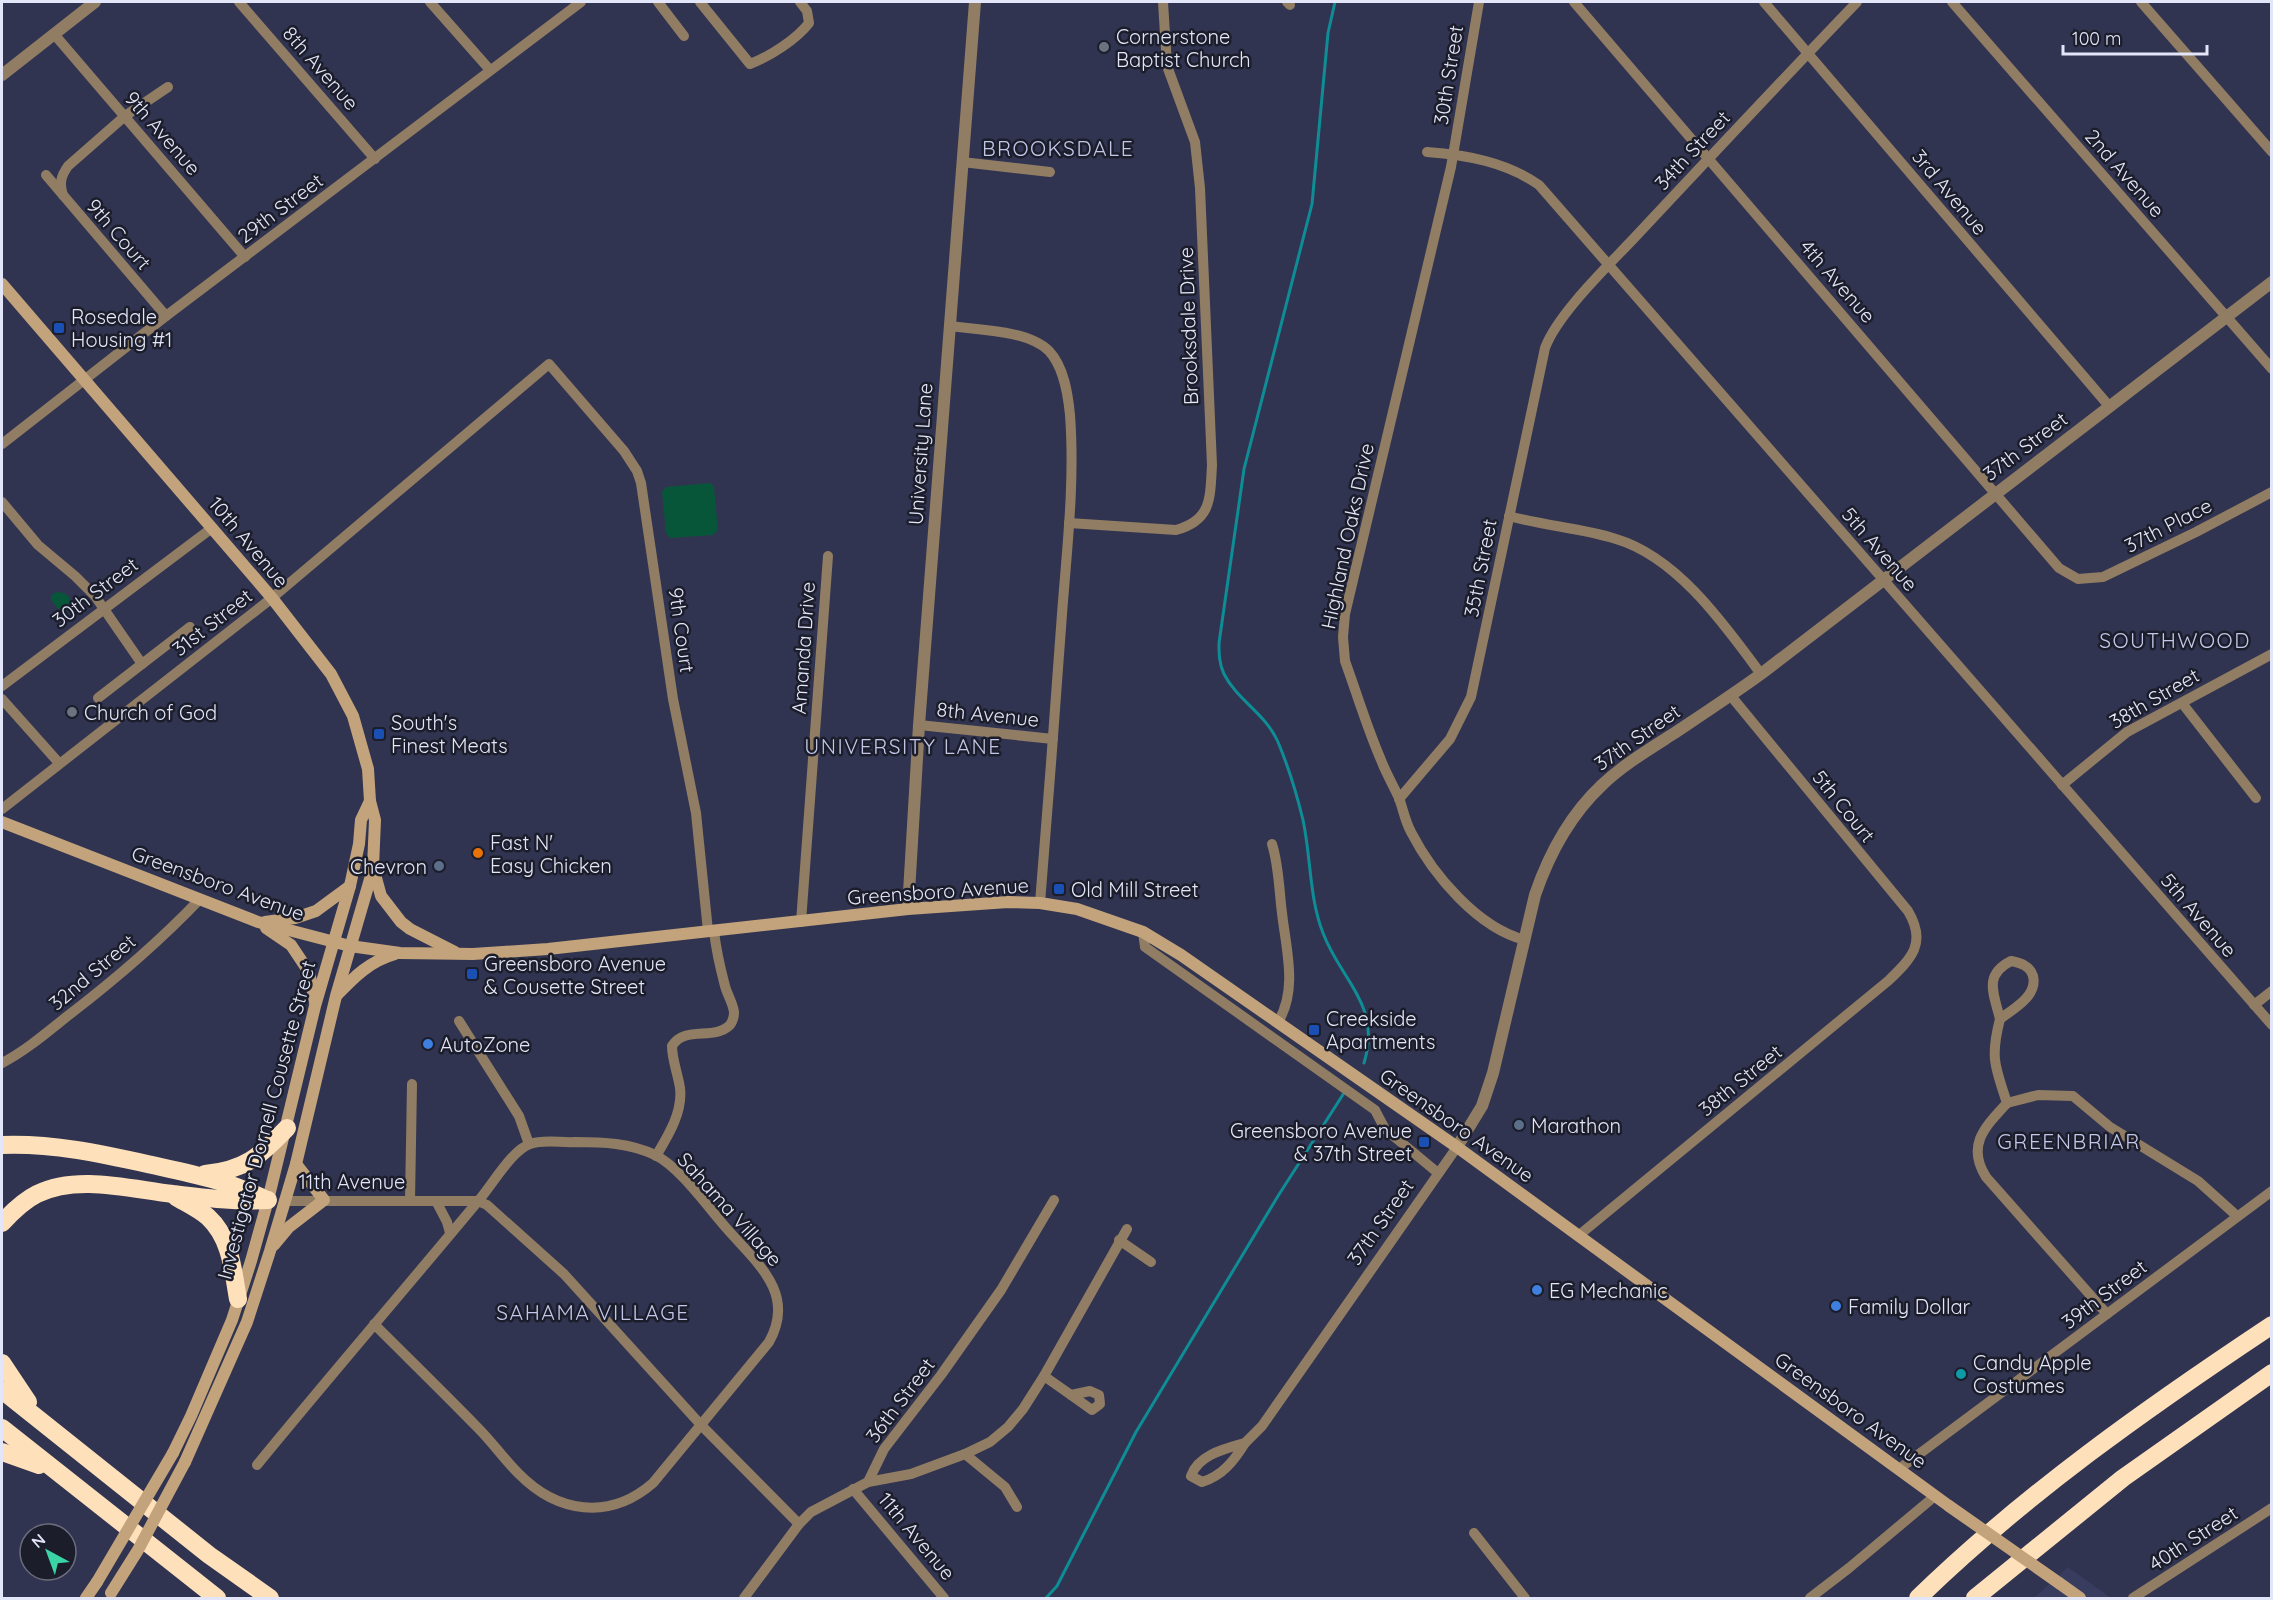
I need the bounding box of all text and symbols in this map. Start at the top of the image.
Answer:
scale bar [2063,18,2207,56]
street label: 8th Avenue [278,21,364,115]
street label: 30th Street [1428,23,1468,127]
place label: Cornerstone Baptist Church [1116,24,1251,72]
text: 100 m [2072,27,2121,50]
marker: Cornerstone Baptist Church [1097,40,1111,54]
street label: 9th Avenue [120,86,206,180]
street label: 34th Street [1649,105,1735,195]
street label: 2nd Avenue [2080,124,2170,222]
district label: BROOKSDALE [982,135,1134,161]
street label: 3rd Avenue [1907,144,1993,240]
street label: 29th Street [232,168,328,248]
street label: 9th Court [81,193,157,275]
street label: 4th Avenue [1795,234,1881,328]
street label: Brooksdale Drive [1173,247,1203,405]
place label: Rosedale Housing #1 [71,304,173,352]
marker: Rosedale Housing #1 [52,321,66,335]
street label: University Lane [903,382,937,526]
street label: 37th Street [1978,406,2072,486]
street label: Highland Oaks Drive [1315,441,1379,631]
street label: 10th Avenue [204,491,294,593]
street label: 37th Place [2120,492,2216,558]
street label: 5th Avenue [1837,502,1923,596]
street label: 35th Street [1458,516,1502,619]
street label: 30th Street [47,552,143,632]
street label: Amanda Drive [786,581,820,715]
street label: 31st Street [167,583,257,661]
street label: 9th Court [664,586,700,674]
district label: SOUTHWOOD [2099,627,2251,653]
street label: 38th Street [2105,662,2204,734]
street label: 8th Avenue [936,696,1040,732]
street label: 37th Street [1589,698,1685,776]
place label: Church of God [84,700,217,725]
marker: Church of God [65,705,79,719]
place label: South's Finest Meats [391,710,508,758]
marker: South's Finest Meats [372,727,386,741]
district label: UNIVERSITY LANE [804,733,1002,759]
street label: 5th Court [1807,765,1881,847]
place label: Fast N' Easy Chicken [490,830,612,878]
street label: Greensboro Avenue [128,840,308,926]
marker: Fast N' Easy Chicken [471,846,485,860]
place label: Chevron [350,854,427,879]
marker: Chevron [432,859,446,873]
street label: 5th Avenue [2156,868,2242,962]
street label: Greensboro Avenue [846,872,1030,910]
place label: Old Mill Street [1071,877,1199,902]
marker: Old Mill Street [1052,882,1066,896]
street label: 32nd Street [44,928,141,1015]
place label: Greensboro Avenue & Cousette Street [484,951,666,999]
street label: Investigator Dornell Cousette Street [211,958,321,1282]
marker: Greensboro Avenue & Cousette Street [465,967,479,981]
place label: Creekside Apartments [1326,1006,1435,1054]
marker: Creekside Apartments [1307,1023,1321,1037]
place label: AutoZone [440,1032,530,1057]
marker: AutoZone [421,1037,435,1051]
street label: 38th Street [1693,1039,1787,1121]
street label: Greensboro Avenue [1375,1063,1539,1187]
place label: Marathon [1531,1113,1621,1138]
place label: Greensboro Avenue & 37th Street [1230,1118,1412,1166]
marker: Marathon [1512,1118,1526,1132]
district label: GREENBRIAR [1997,1128,2141,1154]
marker: Greensboro Avenue & 37th Street [1417,1135,1431,1149]
street label: Sahama Village [672,1147,788,1271]
street label: 11th Avenue [299,1169,405,1194]
street label: 37th Street [1341,1174,1419,1270]
street label: 39th Street [2057,1254,2152,1334]
place label: EG Mechanic [1549,1278,1668,1303]
marker: EG Mechanic [1530,1283,1544,1297]
place label: Family Dollar [1848,1294,1971,1319]
district label: SAHAMA VILLAGE [496,1299,690,1325]
marker: Family Dollar [1829,1299,1843,1313]
street label: Greensboro Avenue [1770,1346,1932,1474]
place label: Candy Apple Costumes [1973,1350,2092,1398]
street label: 36th Street [860,1353,940,1447]
marker: Candy Apple Costumes [1954,1367,1968,1381]
street label: 11th Avenue [873,1487,961,1585]
street label: 40th Street [2144,1500,2242,1576]
north arrow [18,1522,78,1582]
text: N [27,1529,49,1552]

